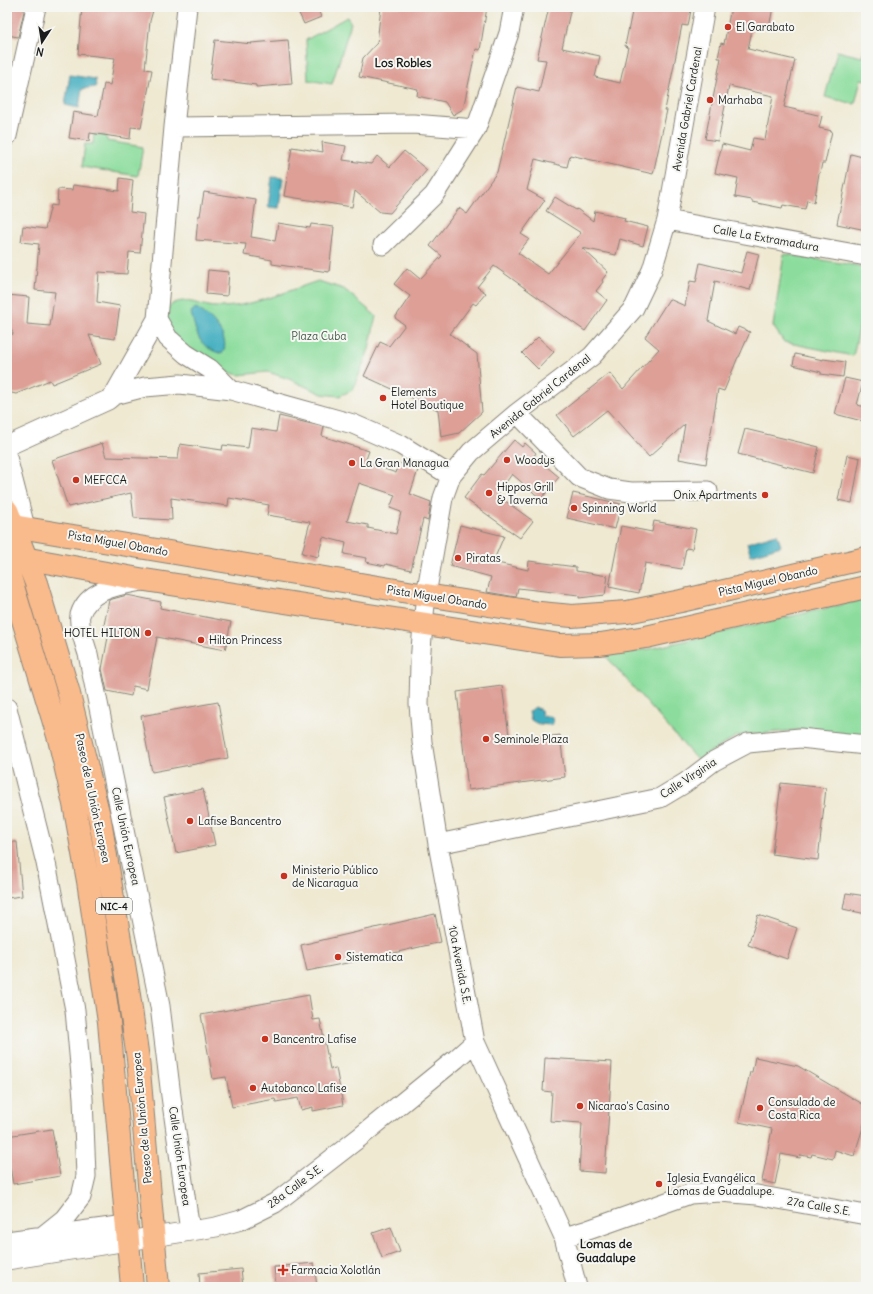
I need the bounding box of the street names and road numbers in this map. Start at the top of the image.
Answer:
street label: Avenida Gabriel Cardenal [669,46,705,172]
street label: Calle La Extramadura [712,222,820,254]
street label: Avenida Gabriel Cardenal [487,351,593,441]
street label: Pista Miguel Obando [67,527,169,559]
street label: Pista Miguel Obando [717,563,819,599]
street label: Pista Miguel Obando [386,582,488,612]
street label: Paseo de la Unión Europea [72,732,114,864]
street label: Calle Virginia [657,755,719,801]
street label: Calle Unión Europea [109,786,143,886]
road number: NIC-4 [96,898,132,914]
street label: 10a Avenida S.E. [445,924,475,1006]
street label: Paseo de la Unión Europea [129,1052,155,1184]
street label: Calle Unión Europea [166,1105,194,1207]
street label: 28a Calle S.E. [264,1161,326,1211]
street label: 27a Calle S.E. [786,1194,852,1218]

